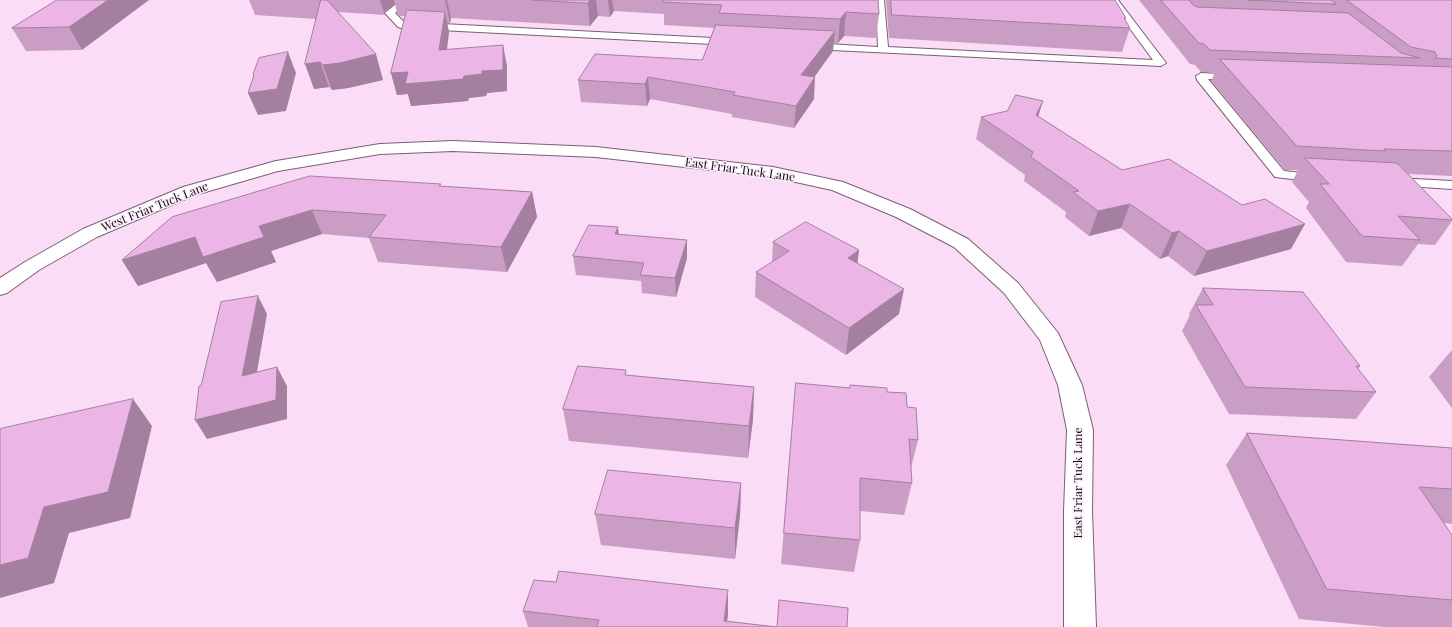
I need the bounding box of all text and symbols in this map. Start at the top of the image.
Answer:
street label: East Friar Tuck Lane [684,155,796,185]
street label: West Friar Tuck Lane [99,179,211,235]
street label: East Friar Tuck Lane [1071,427,1085,539]

